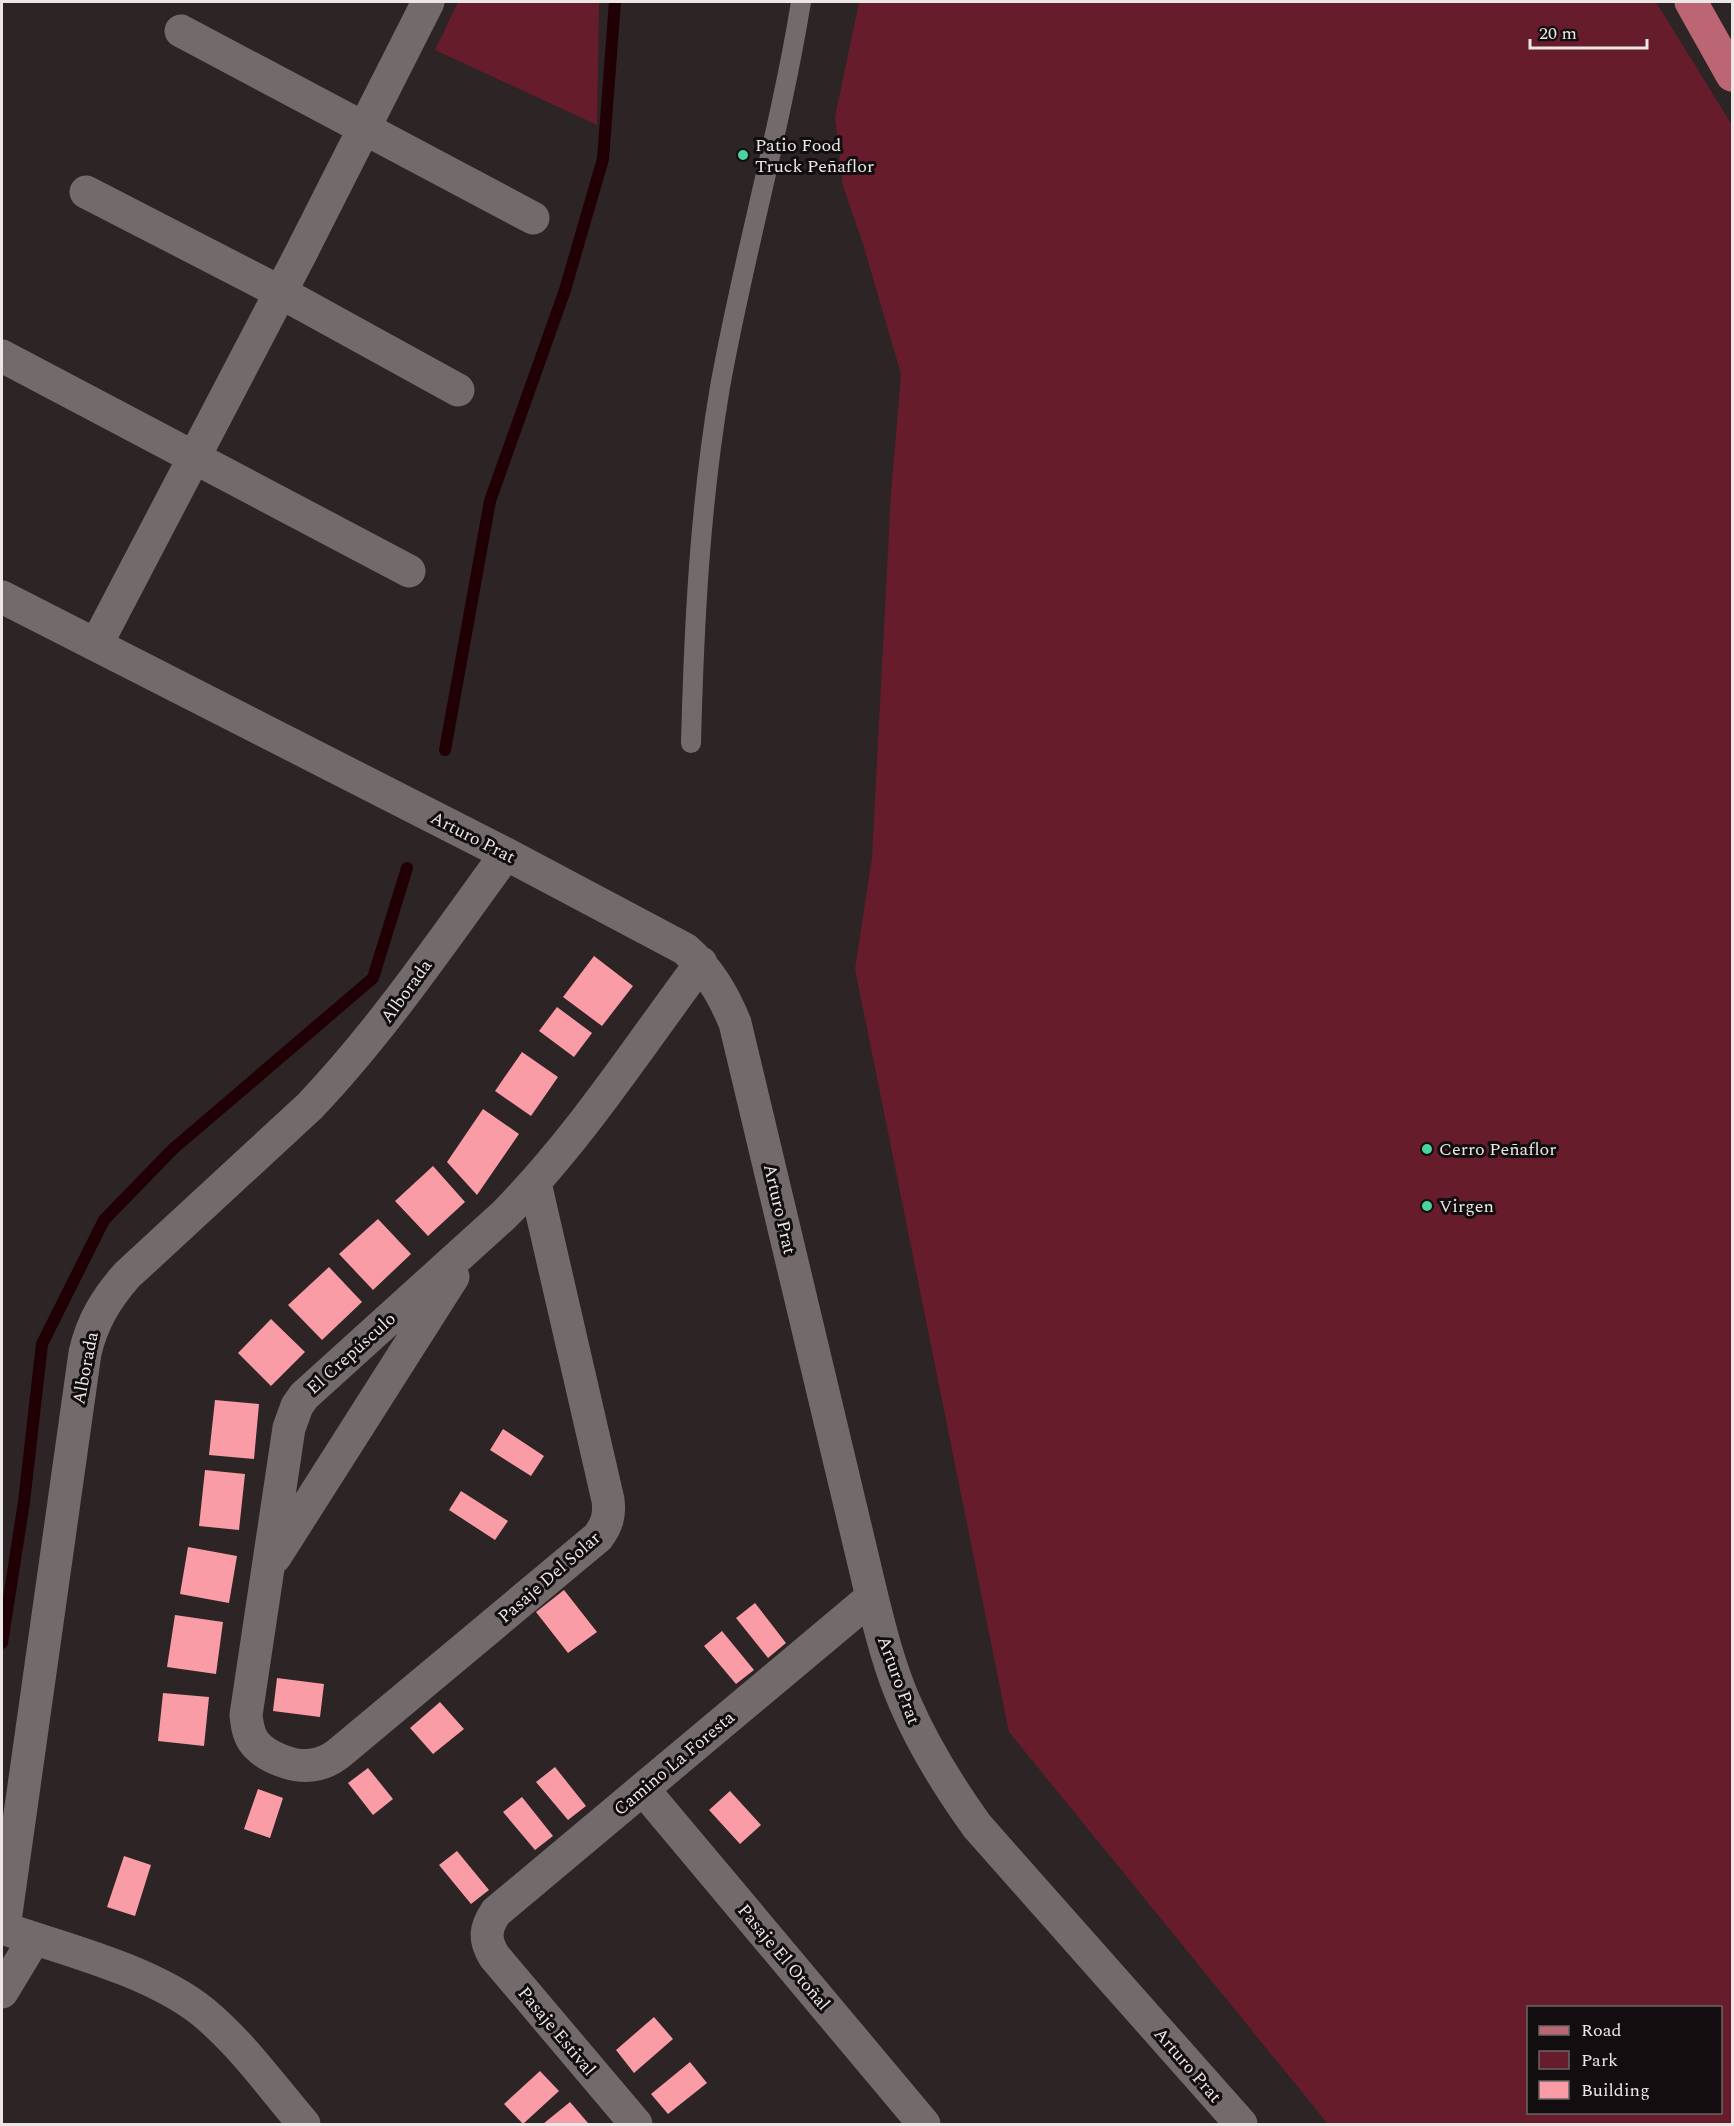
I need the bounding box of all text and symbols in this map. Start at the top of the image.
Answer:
scale bar [1530,12,1647,50]
text: 20 m [1539,20,1577,47]
place label: Patio Food Truck Peñaflor [755,132,874,180]
marker: Patio Food Truck Peñaflor [736,148,750,162]
street label: Arturo Prat [426,804,520,870]
street label: Alborada [374,953,439,1029]
place label: Cerro Peñaflor [1439,1136,1556,1163]
marker: Cerro Peñaflor [1420,1142,1434,1156]
street label: Arturo Prat [756,1161,803,1257]
place label: Virgen [1439,1193,1494,1220]
marker: Virgen [1420,1199,1434,1213]
street label: El Crepúsculo [301,1306,402,1401]
street label: Alborada [65,1329,106,1407]
street label: Pasaje Del Solar [492,1525,607,1630]
street label: Arturo Prat [870,1632,927,1728]
street label: Camino La Foresta [608,1704,741,1822]
street label: Pasaje El Otoñal [731,1898,836,2017]
street label: Pasaje Estival [511,1981,602,2082]
legend [1527,2006,1722,2114]
text: Road [1581,2017,1622,2044]
street label: Arturo Prat [1147,2022,1228,2109]
text: Park [1581,2047,1618,2074]
text: Building [1581,2077,1650,2104]

